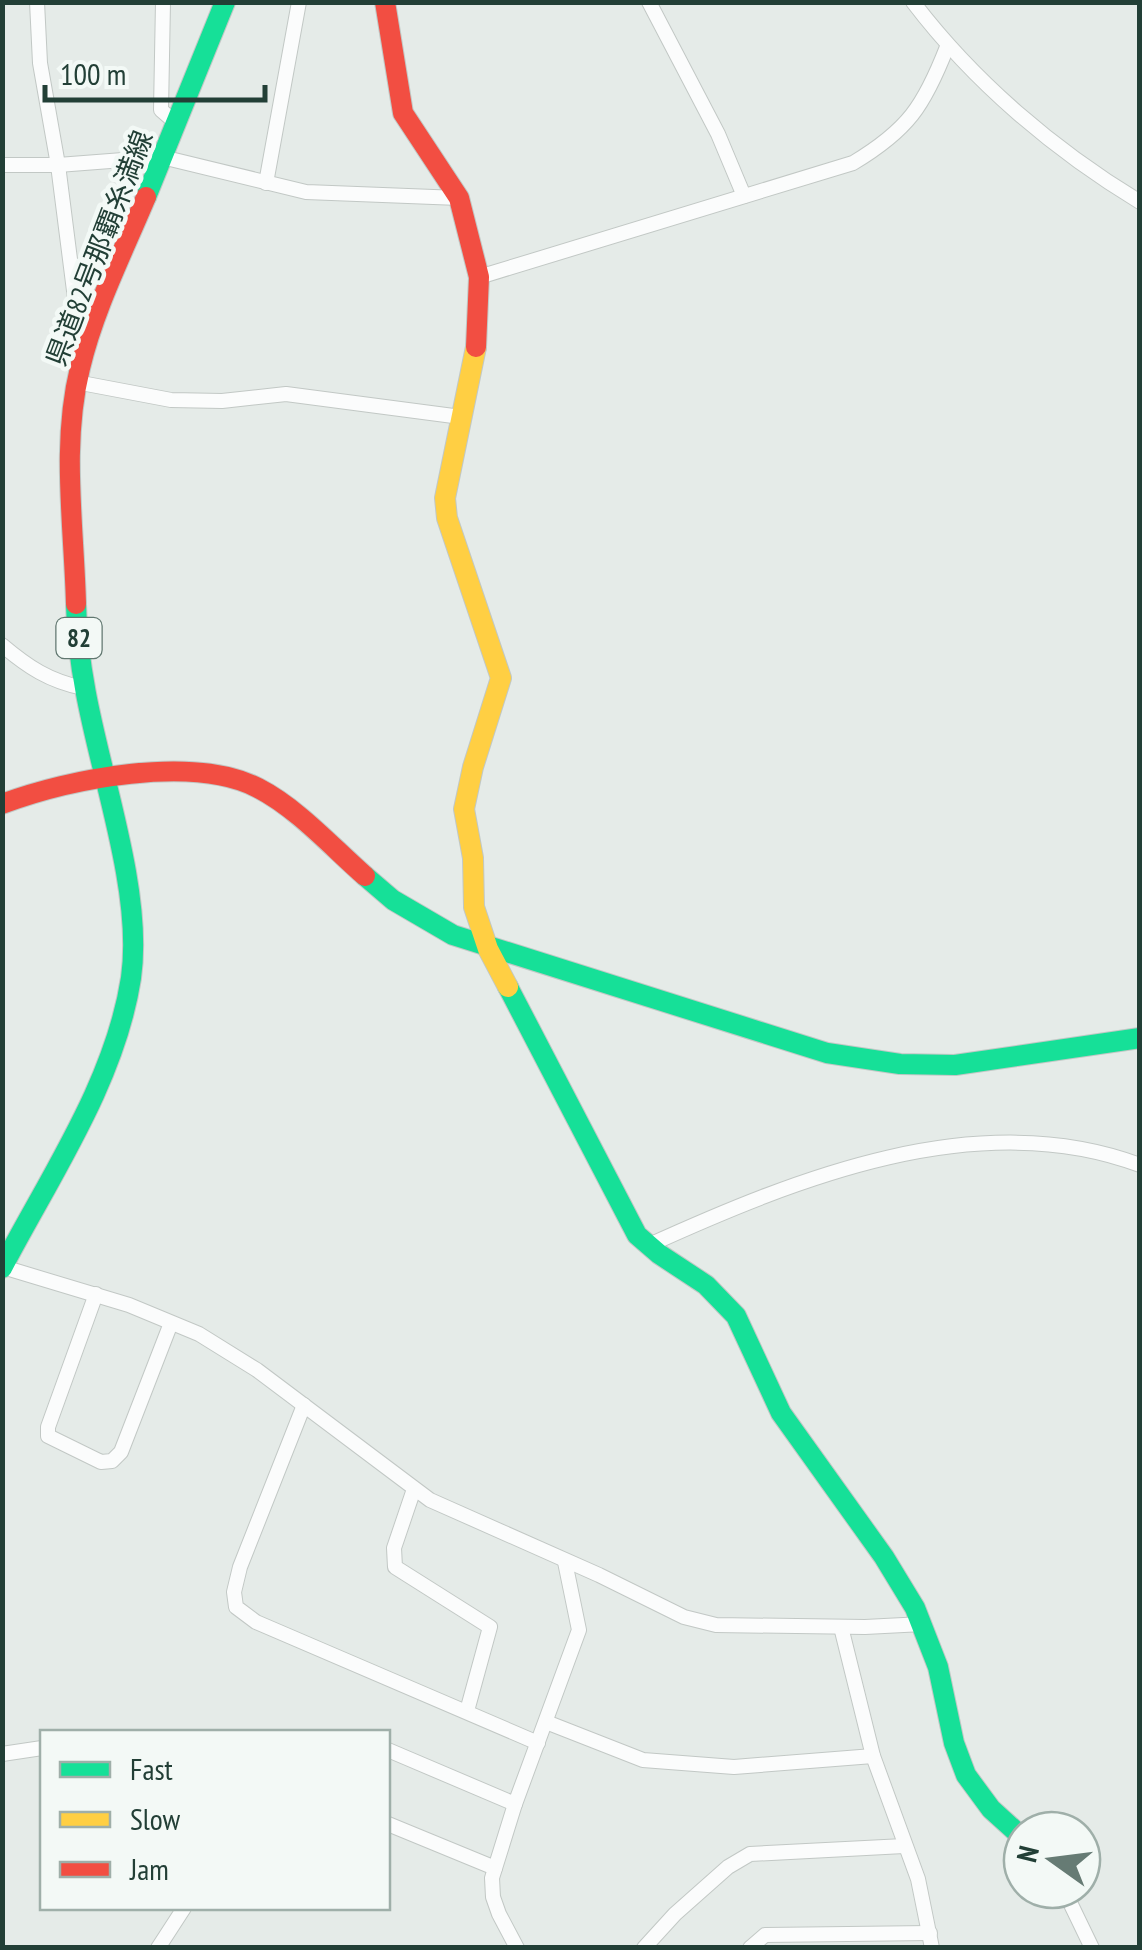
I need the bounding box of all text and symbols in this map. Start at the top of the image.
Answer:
scale bar [45,40,265,102]
text: 100 m [60,54,126,93]
street label: 県道82号那覇糸満線 [37,125,160,371]
road number: 82 [56,618,102,658]
legend [40,1730,390,1910]
text: Fast [130,1749,174,1788]
text: Slow [130,1799,181,1838]
north arrow [1002,1810,1102,1910]
text: N [1007,1842,1047,1866]
text: Jam [129,1849,169,1888]

